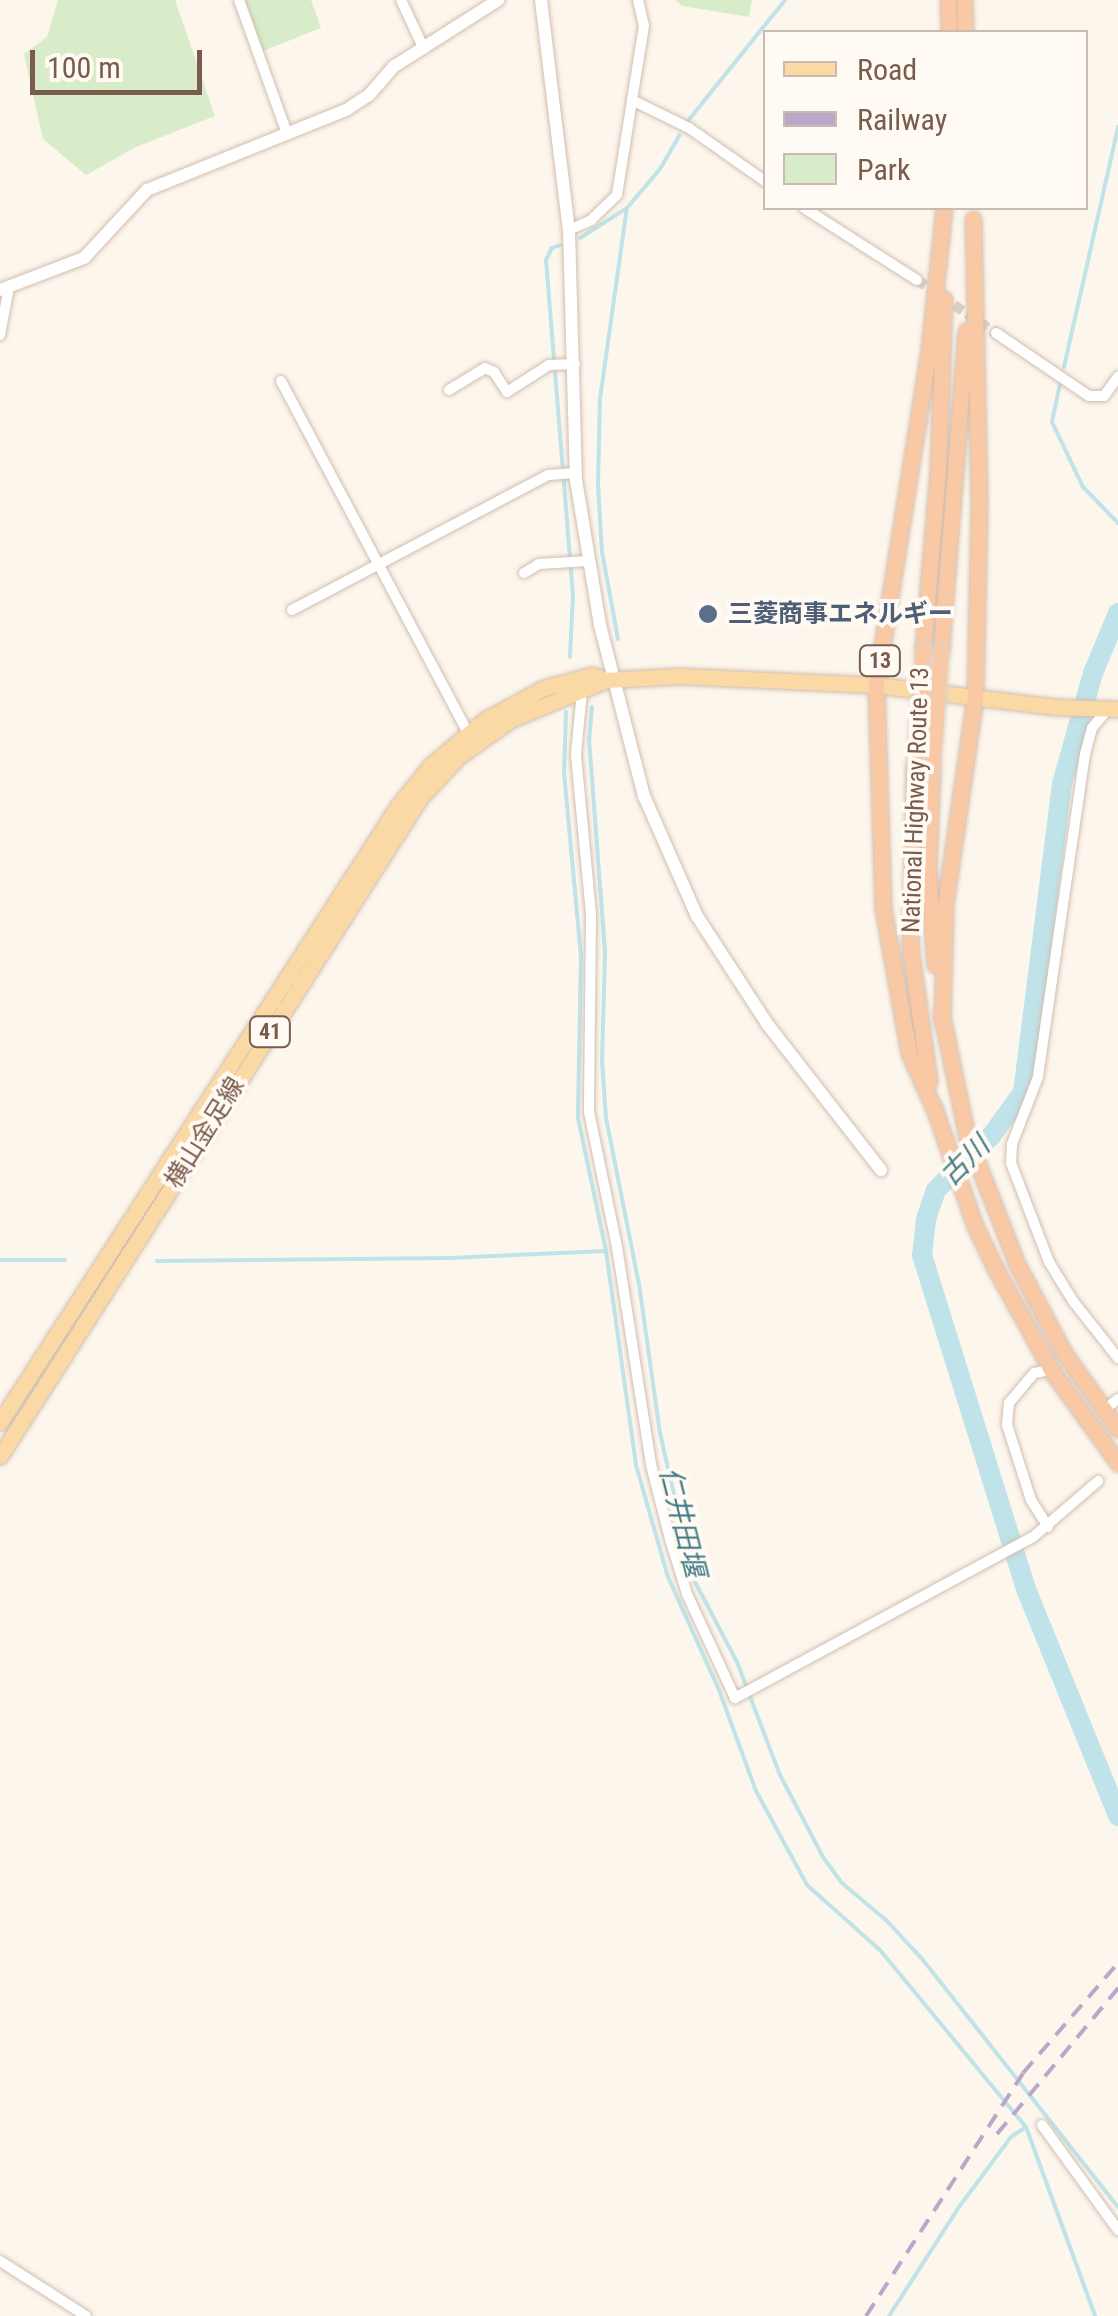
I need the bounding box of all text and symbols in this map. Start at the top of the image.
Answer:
scale bar [35,30,208,92]
legend [763,30,1088,210]
text: 100 m [47,50,121,85]
text: Road [857,52,917,87]
text: Railway [857,102,947,137]
text: Park [857,152,911,187]
place label: 三菱商事エネルギー [728,599,953,629]
marker: 三菱商事エネルギー [697,603,719,625]
road number: 13 [858,644,902,678]
street label: National Highway Route 13 [896,667,936,933]
road number: 41 [248,1015,292,1049]
street label: 横山金足線 [159,1072,251,1194]
water label: 古川 [933,1129,997,1193]
water label: 仁井田堰 [652,1464,712,1580]

